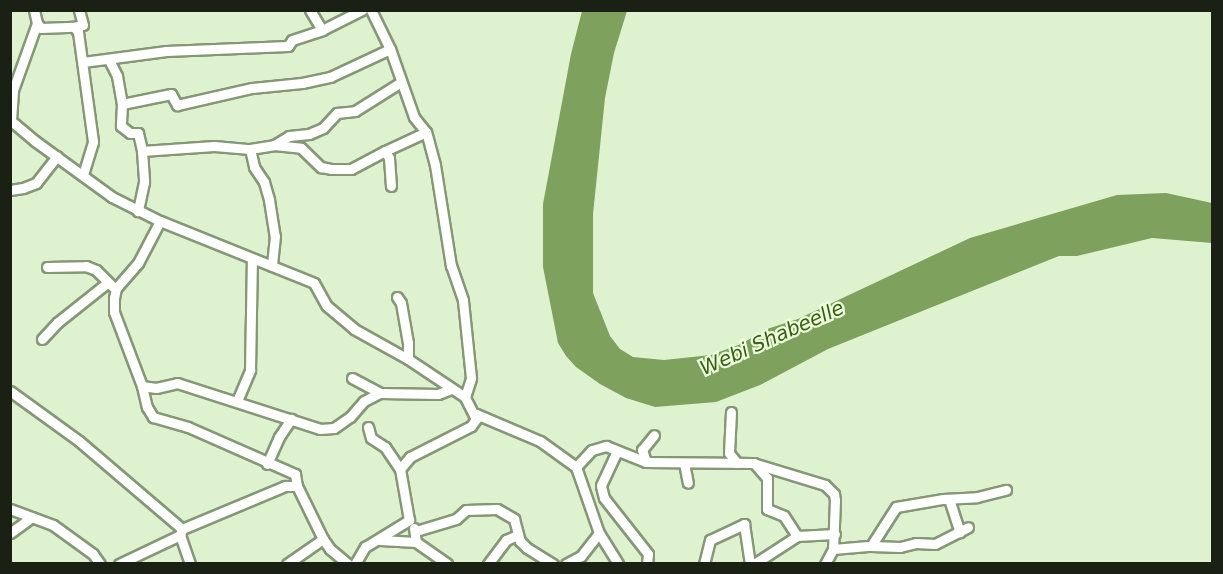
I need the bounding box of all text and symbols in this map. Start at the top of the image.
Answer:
water label: Webi Shabeelle [696,296,848,380]

